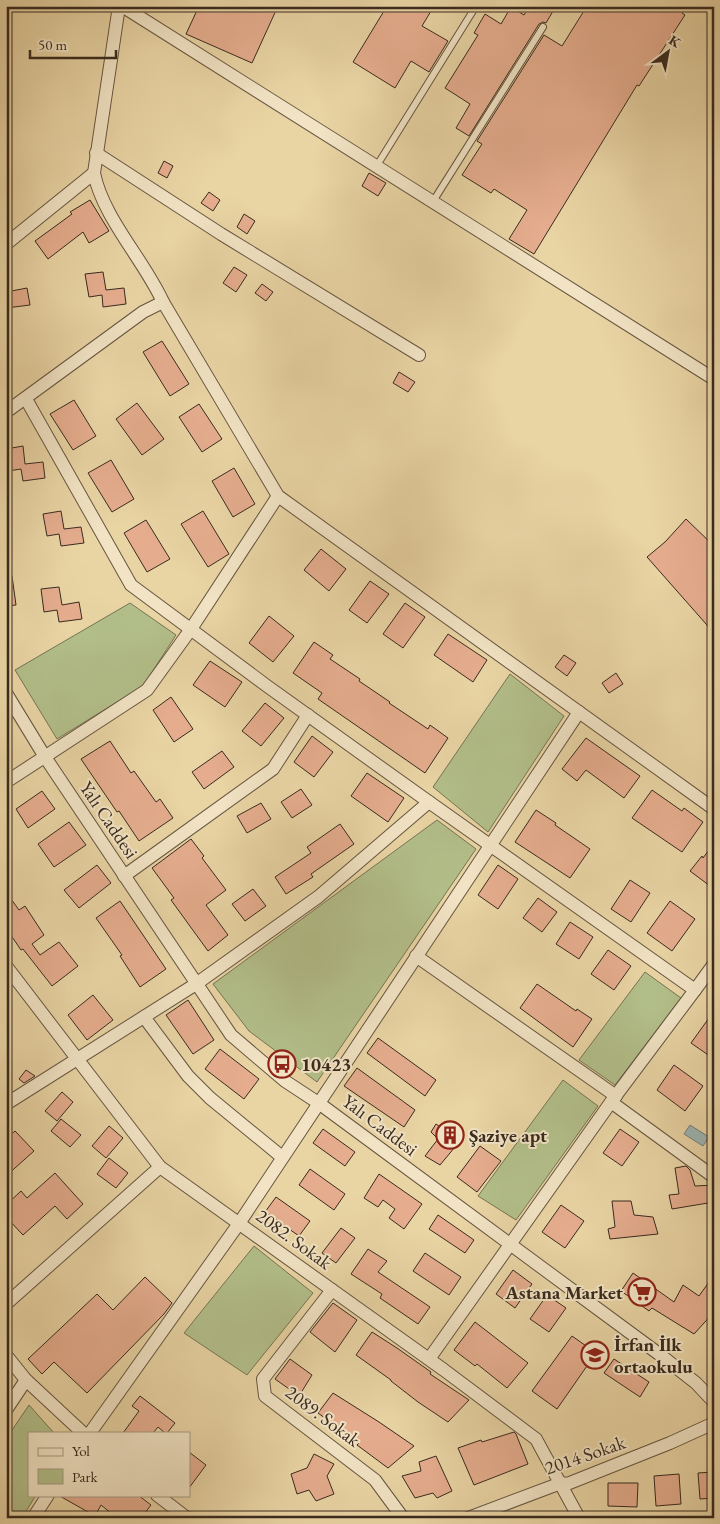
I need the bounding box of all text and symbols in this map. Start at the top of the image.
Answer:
scale bar [30,28,116,60]
north arrow [642,28,692,78]
text: K [666,31,684,52]
text: 50 m [38,35,67,54]
street label: Yalı Caddesi [74,776,144,864]
bus stop icon: 10423 [267,1049,297,1079]
place label: 10423 [301,1052,351,1077]
street label: Yalı Caddesi [337,1088,423,1162]
building icon: Şaziye apt [435,1120,465,1150]
place label: Şaziye apt [469,1123,547,1148]
street label: 2082. Sokak [251,1203,338,1276]
supermarket icon: Astana Market [627,1277,657,1307]
place label: Astana Market [504,1280,623,1305]
place label: İrfan İlk ortaokulu [614,1332,693,1379]
school or university icon: İrfan İlk ortaokulu [580,1340,610,1370]
street label: 2089. Sokak [280,1380,367,1453]
street label: 2014 Sokak [541,1429,630,1480]
legend [28,1432,190,1496]
text: Yol [72,1441,90,1460]
text: Park [72,1467,99,1486]

